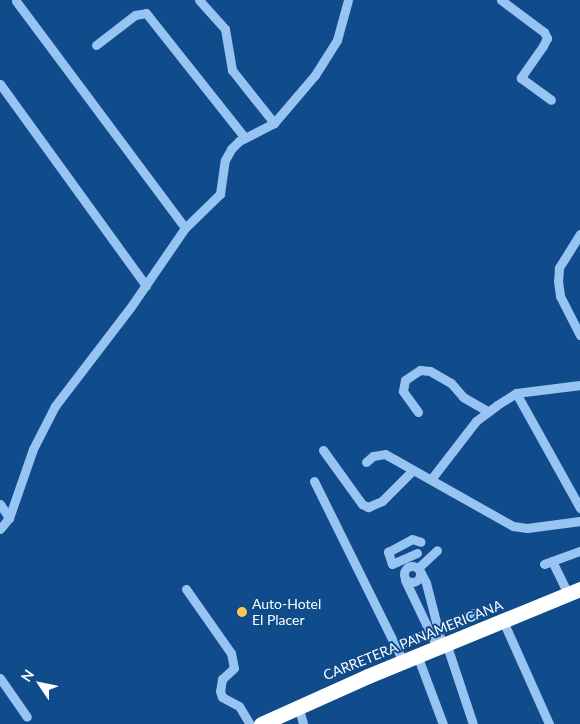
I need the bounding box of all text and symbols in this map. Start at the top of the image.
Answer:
place label: Auto-Hotel El Placer [252,596,321,628]
street label: CARRETERA PANAMERICANA [320,596,506,684]
marker: Auto-Hotel El Placer [236,606,248,618]
north arrow [15,659,65,709]
text: N [17,666,37,685]

